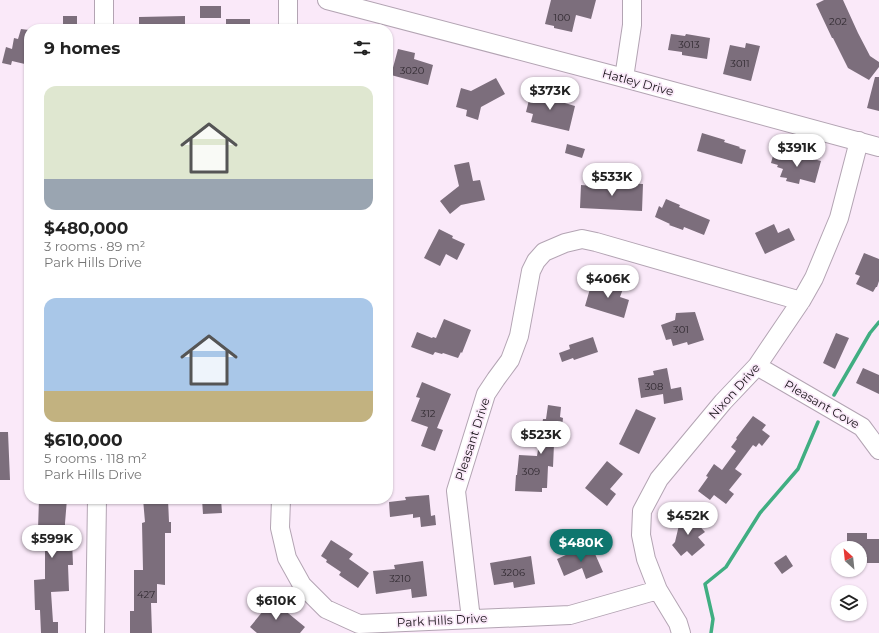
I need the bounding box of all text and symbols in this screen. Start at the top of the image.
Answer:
house number: 100 [554,11,571,24]
house number: 202 [829,15,847,28]
icon: filters [351,37,373,59]
text: 9 homes [44,38,120,58]
house number: 3013 [678,38,700,51]
house number: 3011 [730,57,750,70]
house number: 3020 [400,64,425,77]
street label: Hatley Drive [601,65,675,99]
pin: $373K [522,77,578,111]
text: $373K [529,82,571,98]
icon: home [173,112,245,184]
pin: $391K [769,134,825,168]
text: $391K [778,139,816,155]
pin: $533K [584,163,640,197]
text: $533K [592,168,632,184]
text: $480,000 [44,218,128,238]
text: 3 rooms · 89 m² [44,238,145,254]
text: Park Hills Drive [44,254,142,270]
pin: $406K [580,265,636,299]
text: $406K [586,270,630,286]
house number: 301 [673,323,689,336]
icon: home [173,324,245,396]
street label: Nixon Drive [705,360,763,422]
street label: Pleasant Cove [782,376,862,432]
house number: 308 [645,380,663,393]
street label: Pleasant Drive [452,396,492,482]
house number: 312 [421,407,436,420]
pin: $523K [513,421,569,455]
text: $523K [521,426,561,442]
text: $610,000 [44,430,123,450]
text: 5 rooms · 118 m² [44,450,147,466]
house number: 309 [522,465,540,478]
text: Park Hills Drive [44,466,142,482]
pin: $452K [660,502,716,536]
text: $452K [667,507,709,523]
pin: $599K [24,525,80,559]
pin: $480K [553,529,609,563]
text: $599K [31,530,73,546]
text: $480K [559,534,603,550]
north arrow [831,541,867,577]
map controls [831,541,867,621]
house number: 3206 [501,566,525,579]
house number: 3210 [389,572,411,585]
button: layers [831,585,867,621]
pin: $610K [248,587,304,621]
house number: 427 [137,588,155,601]
text: $610K [256,592,296,608]
street label: Park Hills Drive [396,610,488,630]

